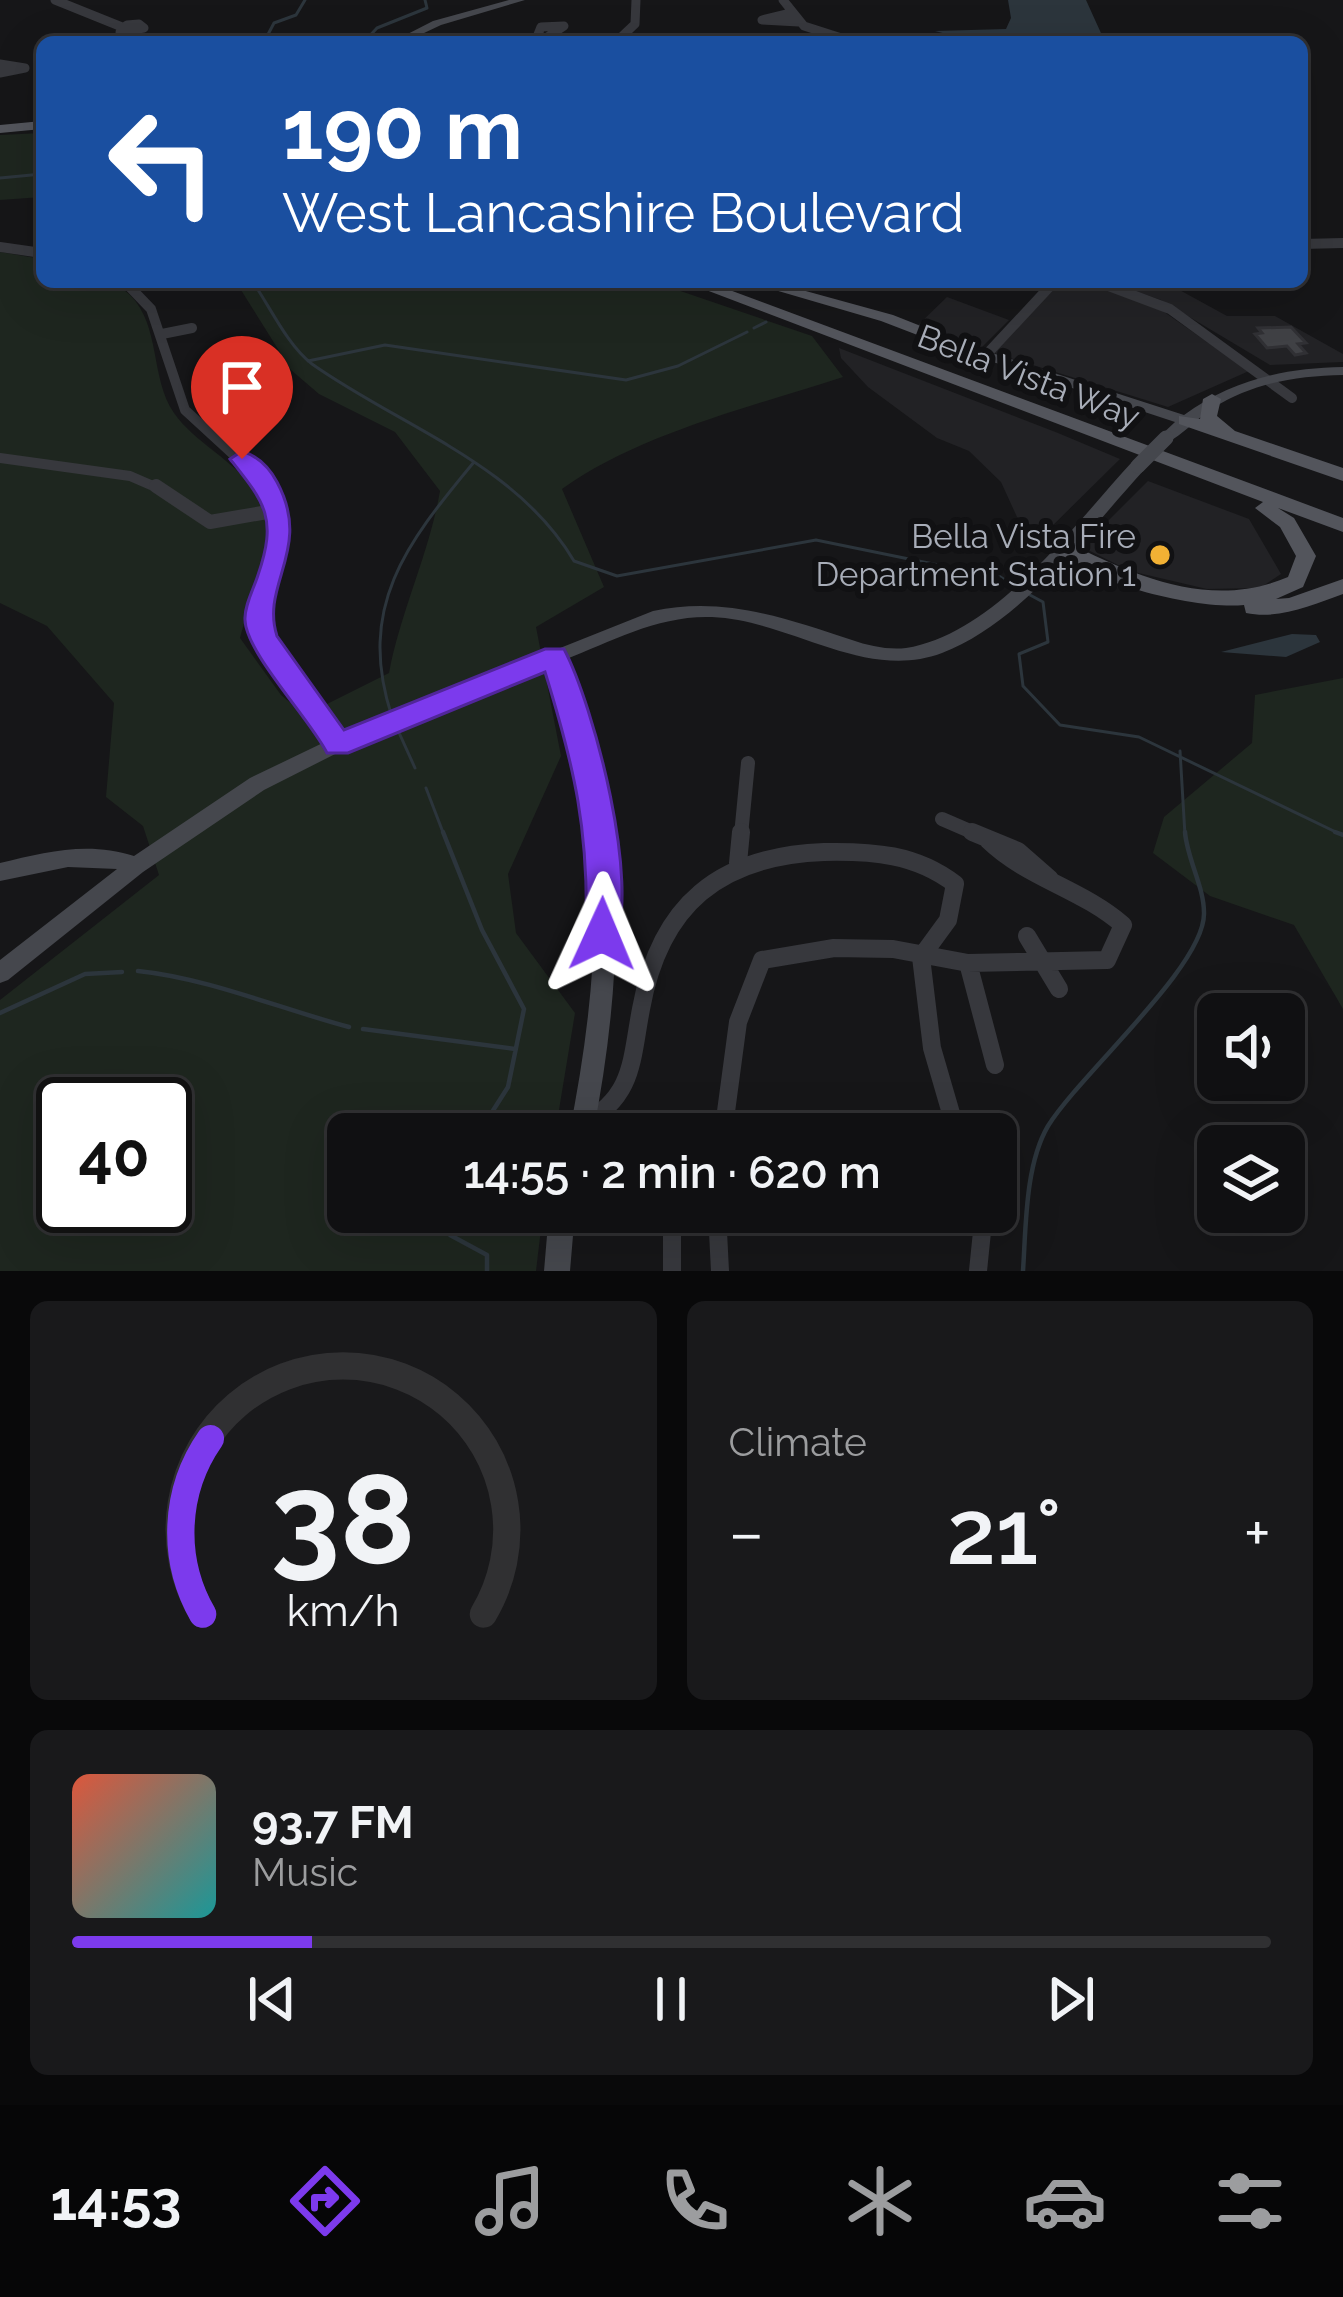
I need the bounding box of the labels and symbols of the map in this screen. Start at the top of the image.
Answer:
street label: Bella Vista Way [912,316,1145,437]
pin [191,336,293,459]
place label: Bella Vista Fire Department Station 1 [815,517,1136,594]
marker: Bella Vista Fire Department Station 1 [1147,542,1173,568]
position arrow [539,871,665,997]
speed limit sign: 40 [36,1077,192,1233]

